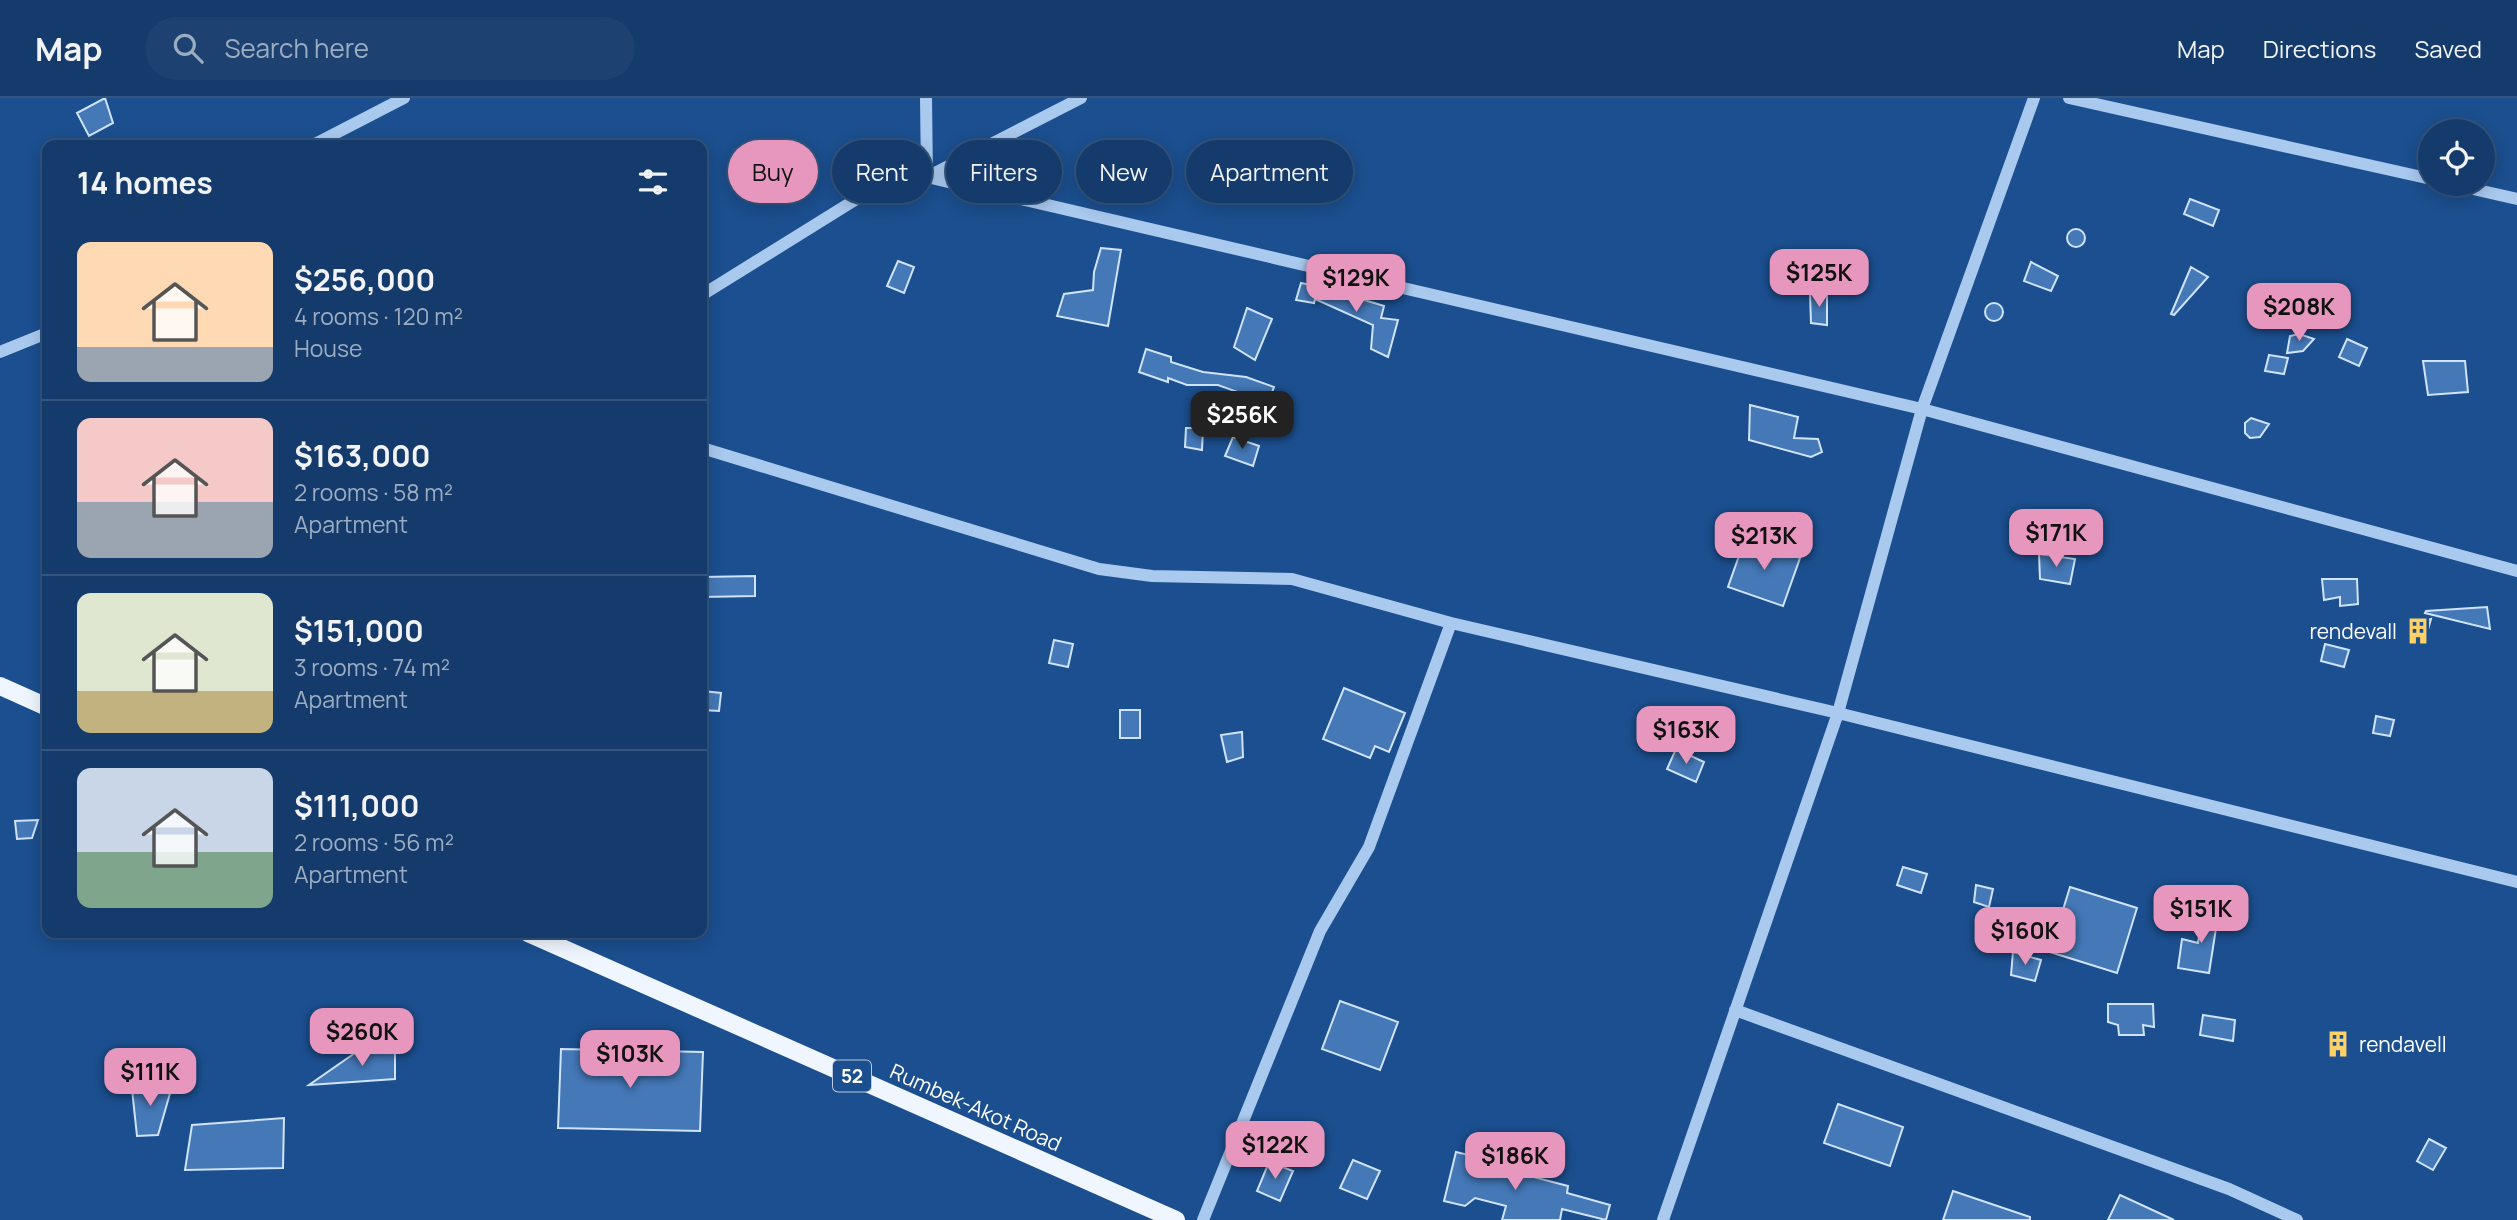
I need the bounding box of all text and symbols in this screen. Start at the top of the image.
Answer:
search box [145,17,635,80]
text: Map [35,26,103,71]
icon: search [169,29,207,67]
text: Search here [225,30,369,66]
text: Map [2177,32,2225,65]
text: Directions [2263,32,2376,65]
text: Saved [2414,32,2482,65]
map controls [2418,119,2495,196]
button: locate [2418,119,2495,196]
chip: Buy [728,140,818,203]
chip: Rent [832,140,932,203]
chip: Filters [946,140,1062,203]
chip: New [1076,140,1172,203]
chip: Apartment [1186,140,1353,203]
text: 14 homes [77,162,213,203]
icon: filters [634,163,672,201]
pin: $125K [1770,250,1868,309]
pin: $129K [1307,254,1405,314]
text: $125K [1786,256,1852,288]
text: $256,000 [294,259,435,300]
text: $129K [1322,261,1390,293]
icon: home [133,270,217,354]
pin: $208K [2250,284,2348,343]
text: $208K [2263,290,2335,322]
text: 4 rooms · 120 m² [294,300,463,332]
text: House [294,332,363,364]
pin: $256K [1193,392,1291,451]
text: $256K [1207,398,1277,430]
text: $163,000 [294,435,430,476]
icon: home [133,446,217,530]
text: 2 rooms · 58 m² [294,476,453,508]
text: Apartment [294,508,408,540]
pin: $171K [2007,510,2105,569]
pin: $213K [1715,512,1813,572]
text: $171K [2025,516,2087,548]
text: $213K [1731,519,1797,551]
text: $151,000 [294,610,424,651]
building icon: rendevall [2403,616,2433,646]
place label: rendevall [2309,617,2397,645]
icon: home [133,621,217,705]
text: 3 rooms · 74 m² [294,651,450,683]
text: Apartment [294,683,408,715]
pin: $163K [1637,706,1735,766]
text: $163K [1652,713,1720,745]
text: $111,000 [294,785,419,826]
icon: home [133,796,217,880]
text: 2 rooms · 56 m² [294,826,454,858]
text: Apartment [294,858,408,890]
pin: $151K [2152,886,2250,945]
text: $151K [2170,892,2232,924]
pin: $160K [1976,908,2074,967]
text: $160K [1991,914,2059,946]
pin: $260K [313,1009,411,1068]
text: $260K [326,1015,398,1047]
building icon: rendavell [2323,1029,2353,1059]
pin: $103K [581,1030,679,1090]
place label: rendavell [2359,1030,2447,1058]
text: $103K [596,1037,664,1069]
pin: $111K [101,1048,199,1108]
text: $111K [120,1055,180,1087]
street label: Rumbek-Akot Road [886,1057,1066,1157]
road number: 52 [833,1060,871,1092]
pin: $122K [1226,1122,1324,1181]
text: $122K [1242,1128,1308,1160]
pin: $186K [1466,1132,1564,1192]
text: $186K [1481,1139,1549,1171]

